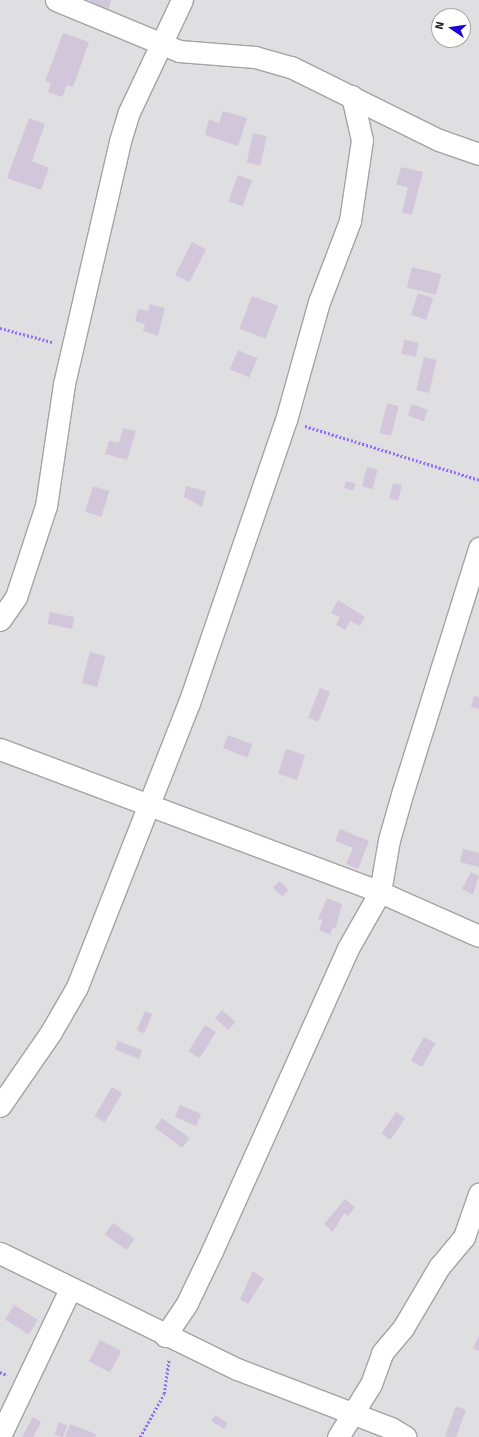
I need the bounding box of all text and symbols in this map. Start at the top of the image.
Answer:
north arrow [431,8,471,48]
text: N [433,20,447,31]

